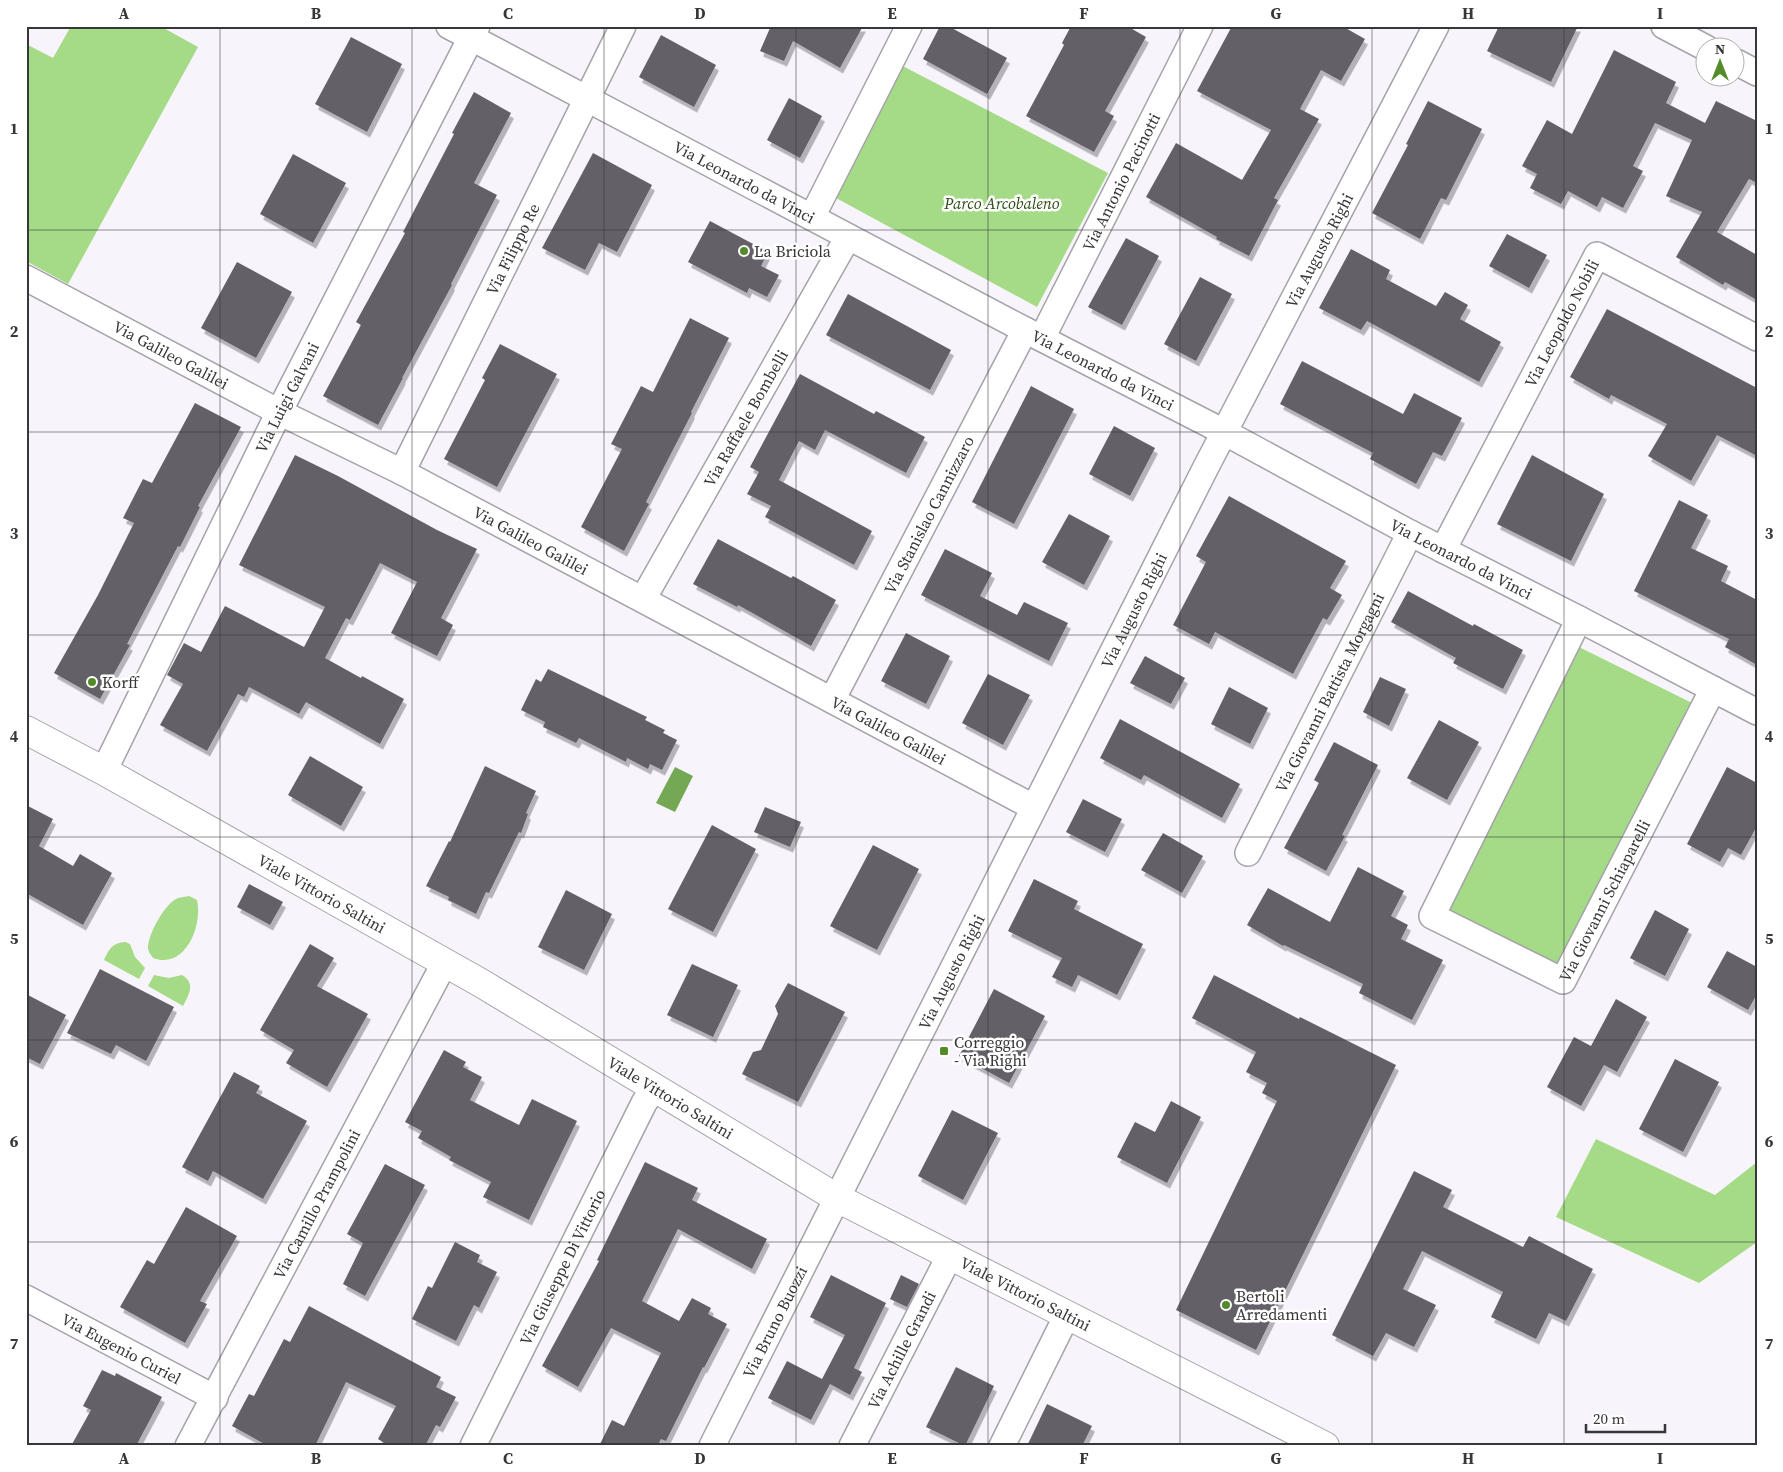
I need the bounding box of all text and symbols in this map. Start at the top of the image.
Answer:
text: A [119,2,130,24]
text: B [311,2,322,24]
text: C [503,2,513,24]
text: D [694,2,706,24]
text: E [887,2,897,24]
text: F [1079,2,1089,24]
text: G [1271,2,1282,24]
text: H [1462,2,1474,24]
text: I [1657,2,1663,24]
north arrow [1696,38,1746,88]
text: N [1715,39,1725,59]
street label: Via Antonio Pacinotti [1077,109,1165,255]
text: 1 [10,117,18,139]
text: 1 [1765,117,1773,139]
street label: Via Leonardo da Vinci [670,135,819,228]
street label: Via Augusto Righi [1280,189,1358,311]
park label: Parco Arcobaleno [943,192,1060,214]
street label: Via Filippo Re [481,199,545,298]
place label: La Briciola [754,240,832,262]
marker: La Briciola [738,245,750,257]
street label: Via Leopoldo Nobili [1519,255,1604,391]
street label: Via Galileo Galilei [109,315,233,394]
text: 2 [10,320,19,342]
text: 2 [1765,320,1774,342]
street label: Via Leonardo da Vinci [1028,324,1178,416]
street label: Via Luigi Galvani [250,338,324,456]
street label: Via Raffaele Bombelli [698,345,793,490]
street label: Via Stanislao Cannizzaro [878,432,979,598]
street label: Via Galileo Galilei [469,501,592,580]
street label: Via Leonardo da Vinci [1386,513,1536,605]
text: 3 [10,522,19,544]
text: 3 [1765,522,1774,544]
street label: Via Augusto Righi [1095,549,1172,672]
street label: Via Giovanni Battista Morgagni [1270,589,1389,796]
place label: Korff [102,671,140,693]
marker: Korff [86,676,98,688]
street label: Via Galileo Galilei [827,691,950,770]
text: 4 [10,725,19,747]
text: 4 [1765,725,1774,747]
street label: Via Giovanni Schiaparelli [1553,815,1655,986]
street label: Viale Vittorio Saltini [254,849,390,938]
street label: Via Augusto Righi [913,910,990,1033]
text: 5 [10,927,19,949]
text: 5 [1765,927,1774,949]
place label: Correggio - Via Righi [954,1031,1027,1071]
marker: Correggio - Via Righi [938,1045,950,1057]
street label: Viale Vittorio Saltini [603,1051,738,1144]
street label: Via Camillo Prampolini [268,1125,365,1283]
text: 6 [10,1130,19,1152]
text: 6 [1765,1130,1774,1152]
street label: Via Giuseppe Di Vittorio [514,1185,610,1349]
street label: Viale Vittorio Saltini [957,1251,1095,1336]
street label: Via Bruno Buozzi [737,1262,812,1382]
place label: Bertoli Arredamenti [1236,1285,1328,1325]
street label: Via Achille Grandi [862,1287,941,1413]
marker: Bertoli Arredamenti [1220,1299,1232,1311]
street label: Via Eugenio Curiel [58,1308,185,1389]
text: 7 [10,1332,19,1354]
text: 7 [1765,1332,1774,1354]
scale bar [1586,1402,1664,1434]
text: 20 m [1593,1408,1625,1429]
text: A [119,1447,130,1469]
text: B [311,1447,322,1469]
text: C [503,1447,513,1469]
text: D [694,1447,706,1469]
text: E [887,1447,897,1469]
text: F [1079,1447,1089,1469]
text: G [1271,1447,1282,1469]
text: H [1462,1447,1474,1469]
text: I [1657,1447,1663,1469]

